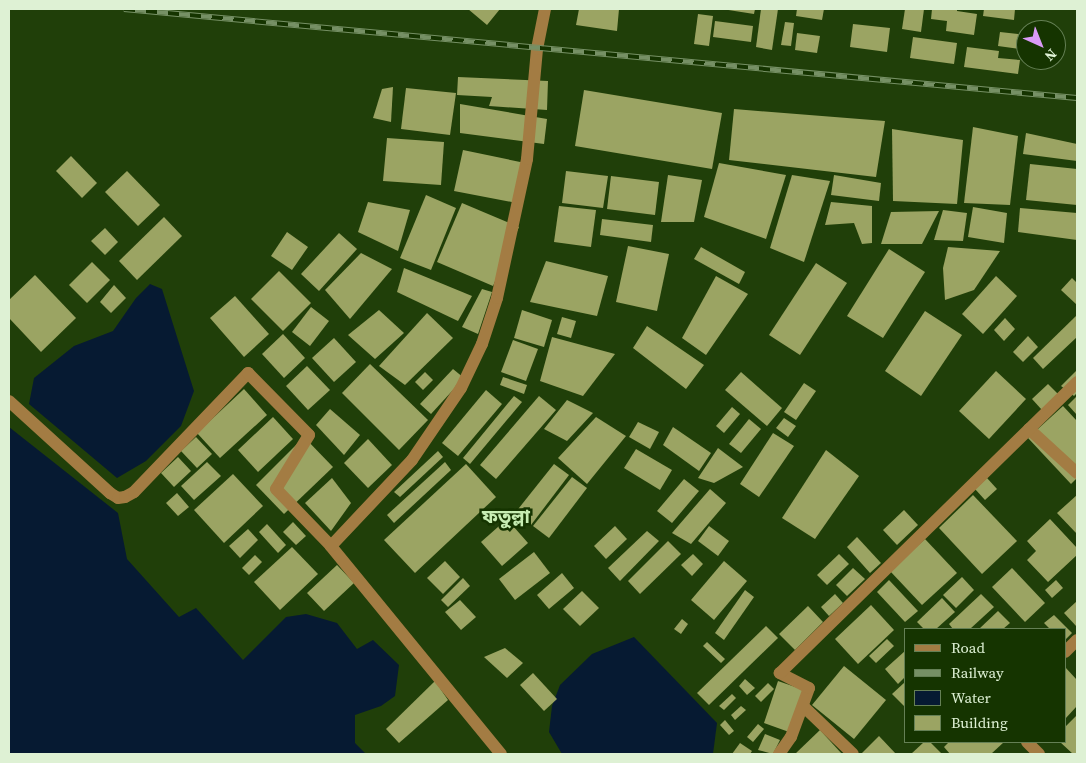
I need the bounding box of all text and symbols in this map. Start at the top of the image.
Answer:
north arrow [1016,20,1066,70]
text: N [1040,44,1061,66]
district label: ফতুল্লা [482,506,530,528]
legend [904,628,1066,743]
text: Road [951,637,985,658]
text: Railway [951,662,1004,683]
text: Water [951,687,991,708]
text: Building [951,712,1008,733]

